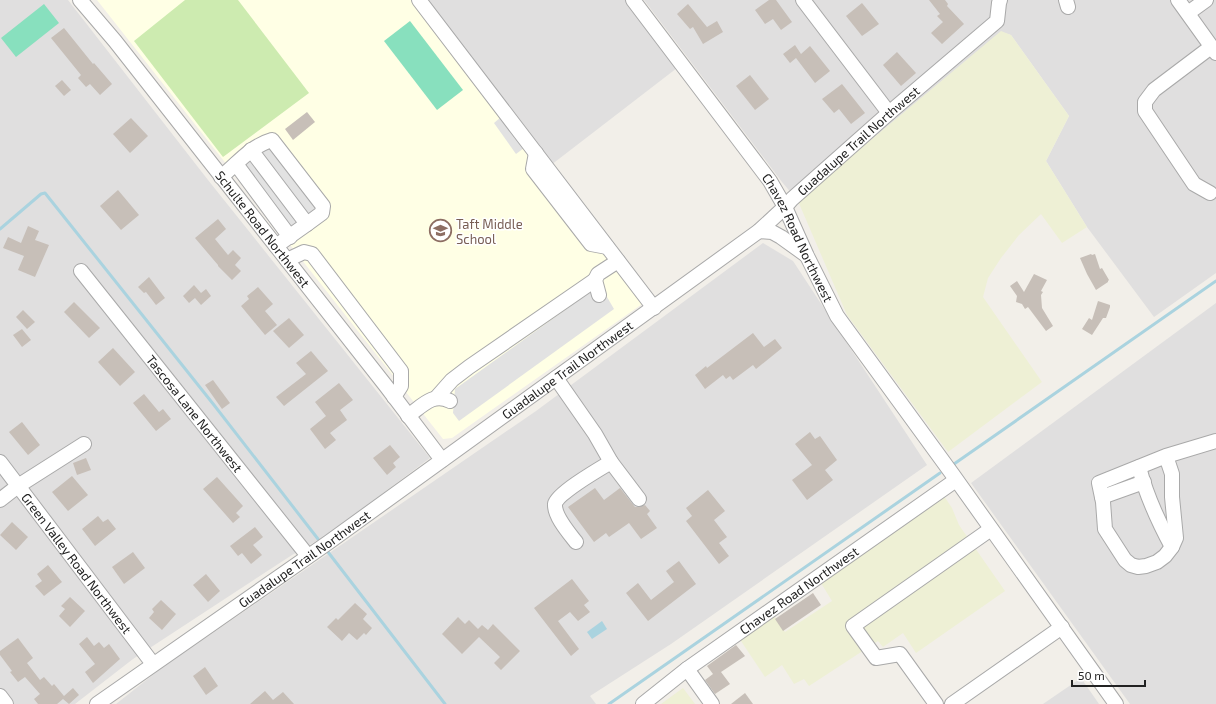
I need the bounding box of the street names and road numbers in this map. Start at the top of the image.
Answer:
street label: Guadalupe Trail Northwest [794,83,923,199]
street label: Schulte Road Northwest [212,168,313,290]
street label: Chavez Road Northwest [759,170,837,305]
street label: Guadalupe Trail Northwest [499,317,636,422]
street label: Tascosa Lane Northwest [143,352,246,475]
street label: Green Valley Road Northwest [18,490,135,637]
street label: Guadalupe Trail Northwest [235,507,373,611]
street label: Chavez Road Northwest [736,543,862,638]

